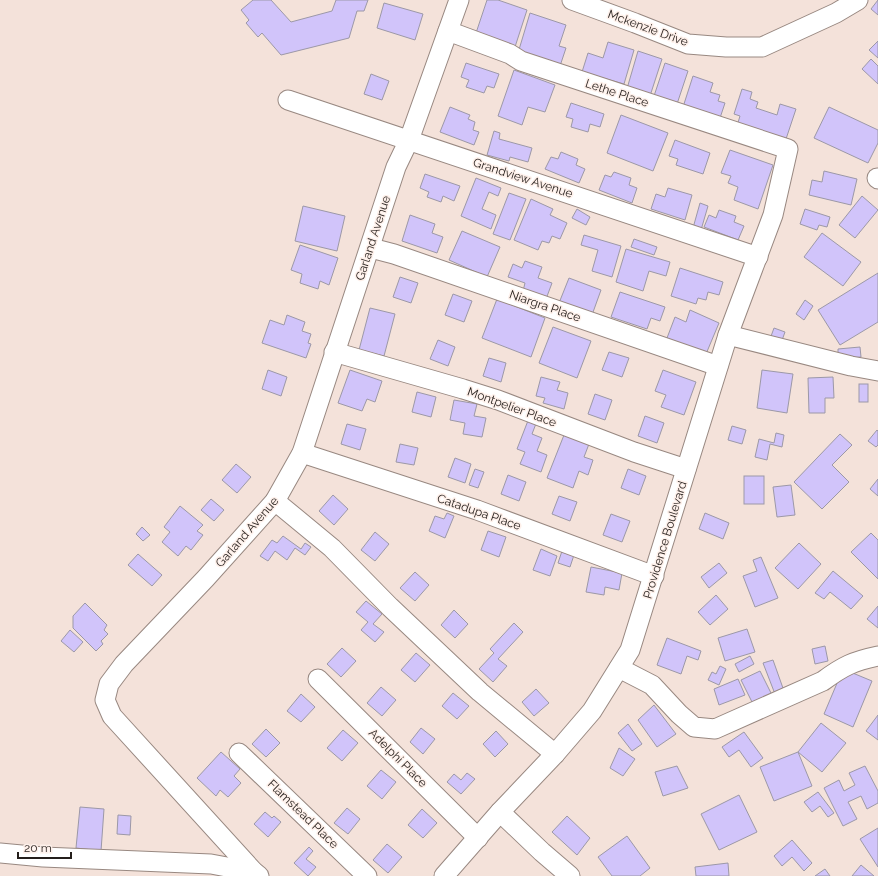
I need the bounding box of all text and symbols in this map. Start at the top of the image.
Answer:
street label: Mckenzie Drive [606,7,690,49]
street label: Lethe Place [584,76,650,110]
street label: Grandview Avenue [471,155,575,201]
street label: Garland Avenue [353,194,393,282]
street label: Niargra Place [507,287,583,325]
street label: Montpelier Place [466,384,558,430]
street label: Providence Boulevard [640,479,690,601]
street label: Catadupa Place [435,491,523,533]
street label: Garland Avenue [213,494,281,570]
street label: Adelphi Place [366,726,430,790]
street label: Flamstead Place [265,777,341,851]
scale bar [18,834,71,860]
text: 20 m [24,841,52,855]

